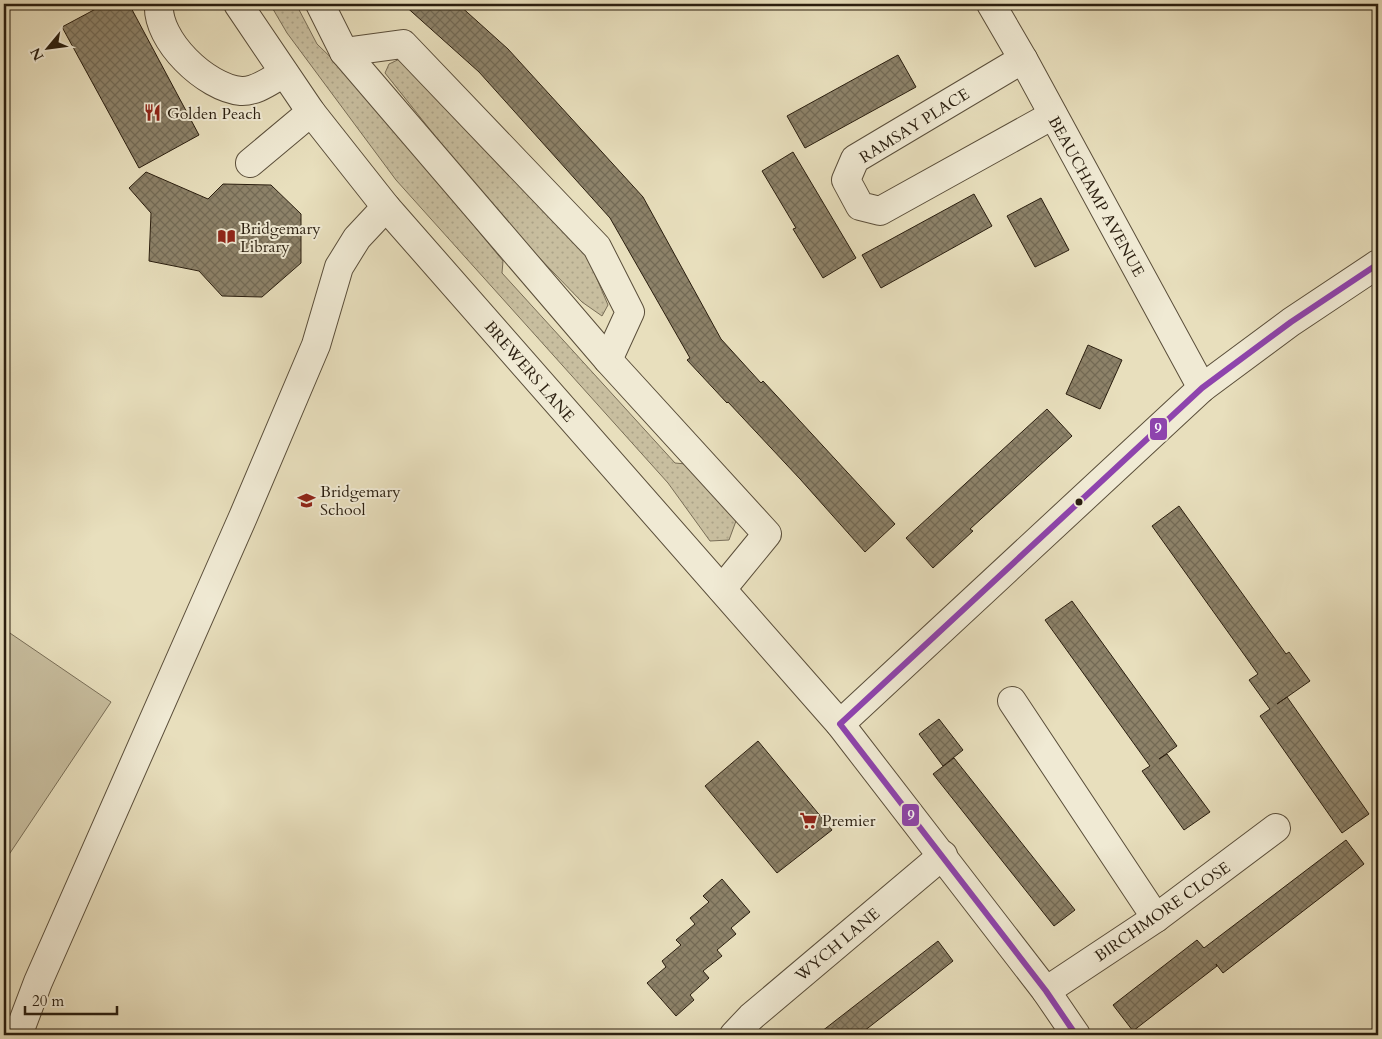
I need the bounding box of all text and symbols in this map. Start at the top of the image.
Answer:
north arrow [22,22,72,72]
text: N [26,44,48,64]
street label: RAMSAY PLACE [855,83,974,169]
restaurant icon: Golden Peach [143,103,163,123]
place label: Golden Peach [167,103,261,125]
street label: BEAUCHAMP AVENUE [1043,112,1150,281]
place label: Bridgemary Library [240,218,321,258]
library icon: Bridgemary Library [216,227,236,247]
street label: BREWERS LANE [479,316,579,427]
line badge: 9 [1149,417,1168,441]
text: 9 [1154,419,1162,438]
place label: Bridgemary School [320,481,401,521]
school or university icon: Bridgemary School [296,490,316,510]
unlabelled marker [1074,497,1084,507]
line badge: 9 [901,803,920,827]
text: 9 [907,806,915,825]
supermarket icon: Premier [798,810,818,830]
place label: Premier [822,810,876,832]
street label: BIRCHMORE CLOSE [1090,857,1235,967]
street label: WYCH LANE [790,903,885,987]
scale bar [25,984,118,1016]
text: 20 m [32,991,64,1011]

